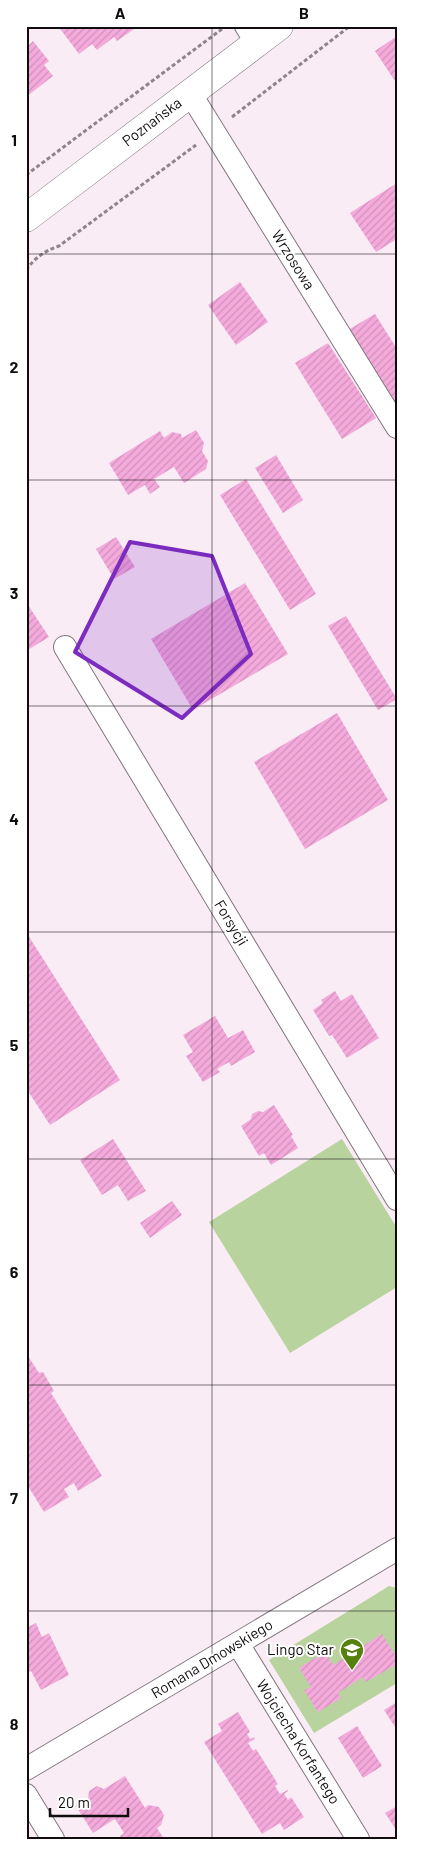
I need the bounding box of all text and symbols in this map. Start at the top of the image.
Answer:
text: A [115,3,126,22]
text: B [299,3,309,22]
street label: Poznańska [118,93,185,149]
text: 1 [11,130,17,149]
street label: Wrzosowa [269,226,319,293]
text: 2 [10,357,19,376]
text: 3 [10,583,18,602]
text: 4 [9,809,19,828]
street label: Forsycji [211,896,253,949]
text: 5 [10,1035,19,1054]
text: 6 [10,1262,19,1281]
text: 7 [10,1488,18,1507]
street label: Romana Dmowskiego [147,1615,276,1702]
school or university icon: Lingo Star [339,1637,365,1671]
place label: Lingo Star [267,1640,335,1658]
street label: Wojciecha Korfantego [253,1676,345,1807]
text: 8 [10,1714,19,1733]
scale bar [50,1785,128,1817]
text: 20 m [58,1793,90,1811]

